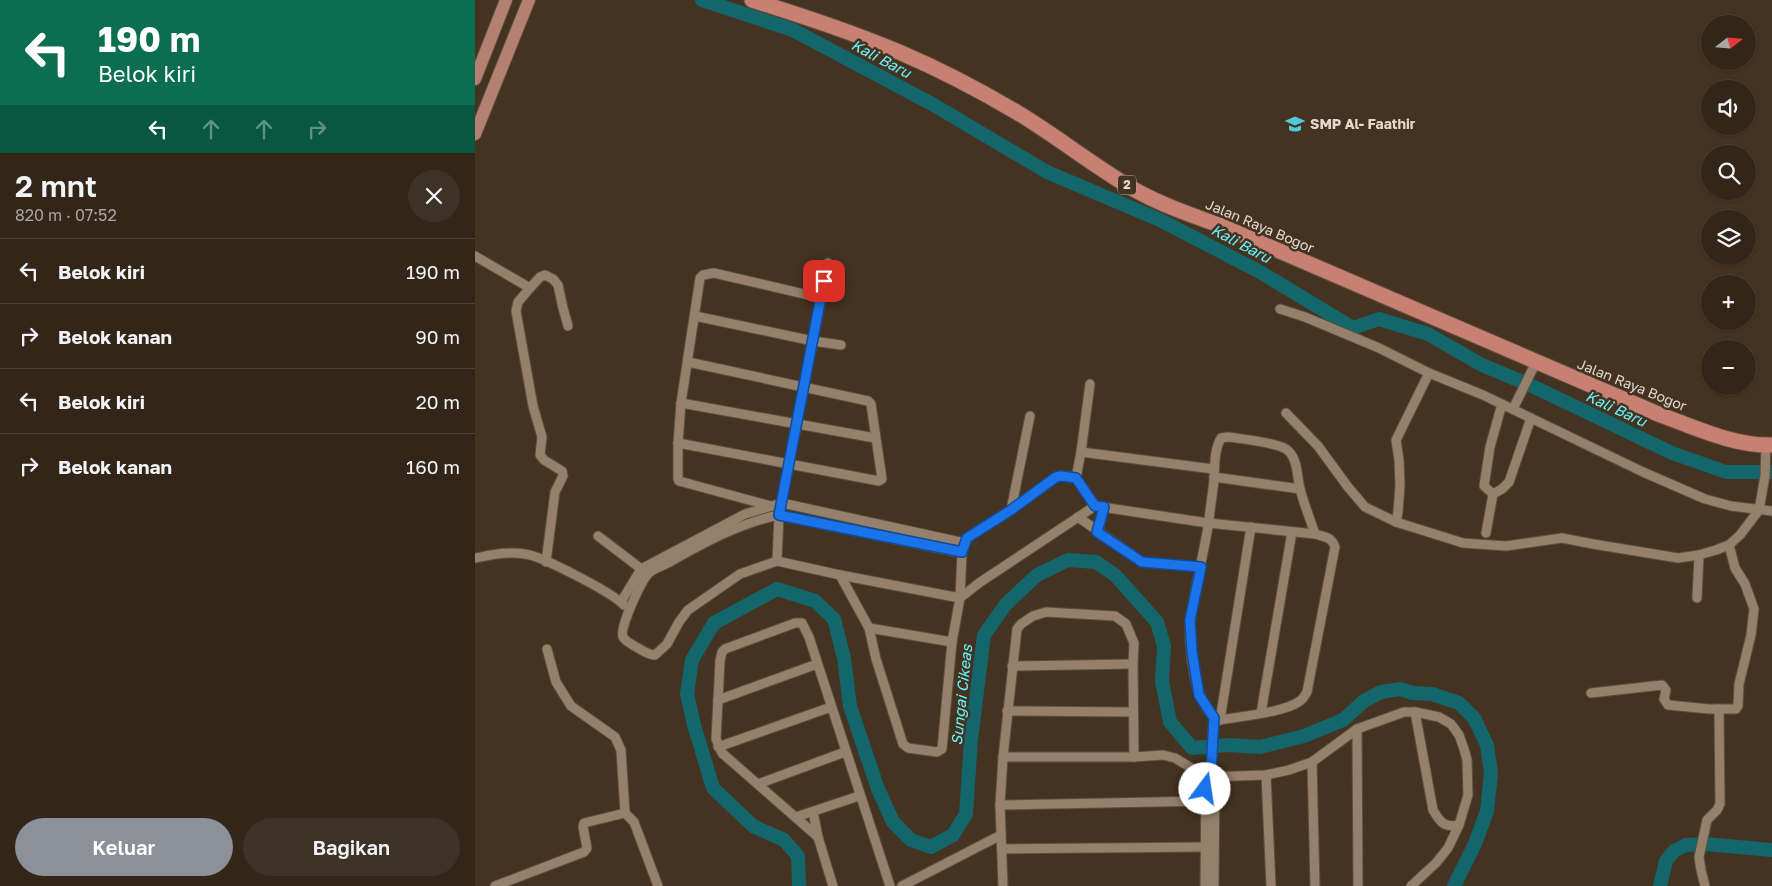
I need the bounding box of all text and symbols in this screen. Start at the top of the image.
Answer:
north arrow [1701,15,1756,70]
map controls [1701,15,1756,395]
text: 190 m [98,18,200,60]
icon: left [15,20,80,85]
water label: Kali Baru [849,35,915,82]
text: Belok kiri [98,60,196,87]
button: sound [1701,80,1756,135]
school or university icon: SMP Al- Faathir [1284,113,1306,135]
icon: left [144,115,172,143]
icon: ahead [197,115,225,143]
icon: ahead [250,115,278,143]
icon: right [303,115,331,143]
place label: SMP Al- Faathir [1310,115,1416,132]
button: search [1701,145,1756,200]
text: 2 mnt [15,168,97,204]
button: close [408,170,460,222]
road number: 2 [1118,176,1136,194]
street label: Jalan Raya Bogor [1203,195,1318,256]
text: 820 m · 07:52 [15,205,117,225]
button: layers [1701,210,1756,265]
water label: Kali Baru [1209,220,1275,267]
icon: left [15,257,43,285]
text: Belok kiri [58,260,145,283]
text: 190 m [406,260,460,283]
pin [803,260,845,302]
icon: arrive [810,267,838,295]
button: + [1701,275,1756,330]
icon: right [15,322,43,350]
text: Belok kanan [58,325,172,348]
text: 90 m [415,325,460,348]
button: − [1701,340,1756,395]
street label: Jalan Raya Bogor [1575,355,1690,414]
water label: Kali Baru [1583,386,1650,430]
icon: left [15,387,43,415]
text: Belok kiri [58,390,145,413]
text: 20 m [416,390,460,413]
icon: right [15,452,43,480]
text: Belok kanan [58,455,172,478]
text: 160 m [406,455,460,478]
water label: Sungai Cikeas [947,643,976,746]
position arrow [1178,762,1230,814]
button: Keluar [15,818,233,876]
button: Bagikan [243,818,460,876]

